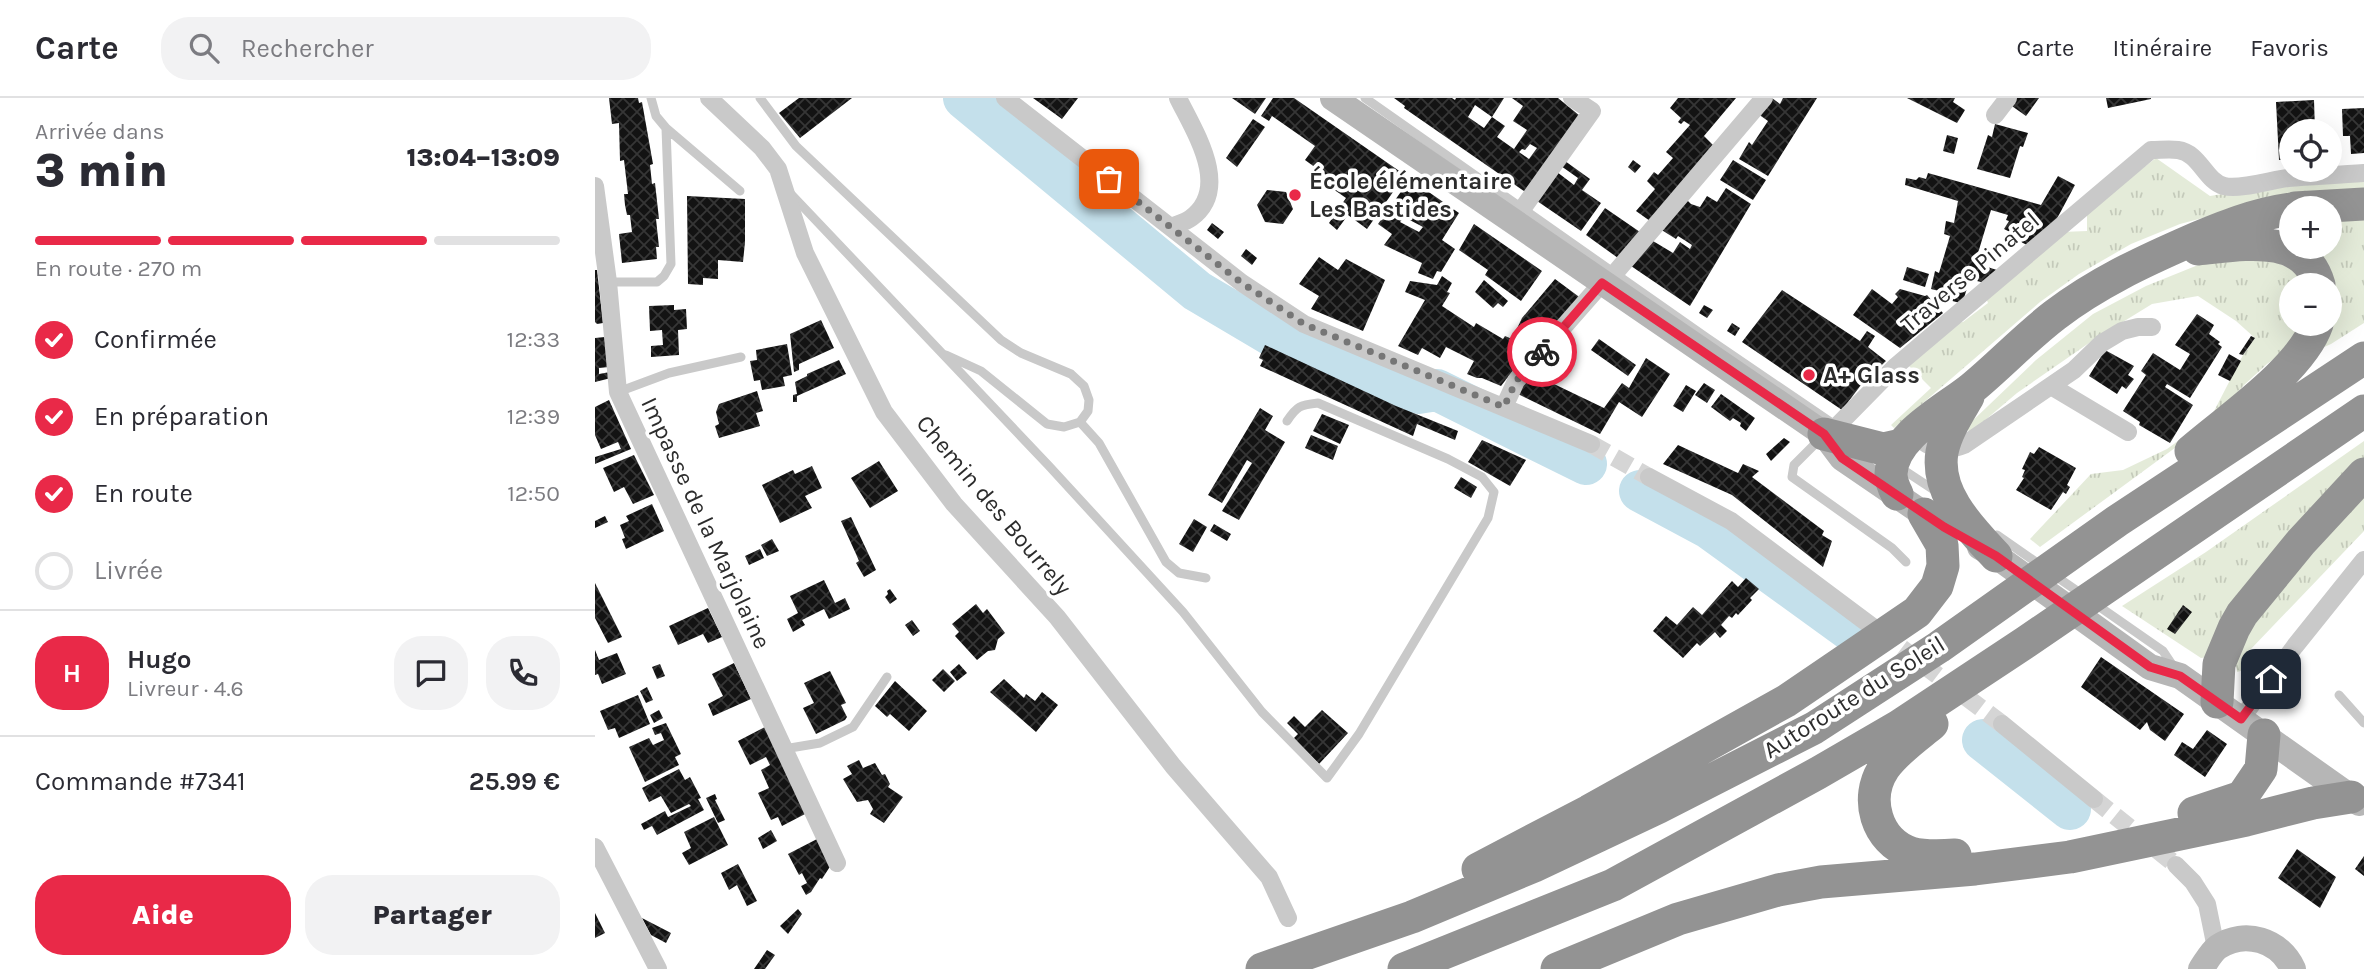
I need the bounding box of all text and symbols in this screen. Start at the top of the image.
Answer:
search box [161,17,651,80]
text: Carte [35,29,119,67]
icon: search [185,29,223,67]
text: Rechercher [241,33,374,64]
text: Carte [2016,34,2074,62]
text: Itinéraire [2112,34,2212,62]
text: Favoris [2250,34,2329,62]
text: Arrivée dans [35,118,165,145]
map controls [2279,119,2342,336]
button: locate [2279,119,2342,182]
text: 13:04–13:09 [407,142,560,173]
text: 3 min [35,144,168,198]
pin [1079,149,1139,209]
icon: bag [1090,160,1128,198]
place label: École élémentaire Les Bastides [1309,165,1512,223]
marker: École élémentaire Les Bastides [1287,187,1303,203]
button: + [2279,196,2342,259]
street label: Traverse Pinatel [1895,206,2045,338]
text: En route · 270 m [35,255,202,282]
button: − [2279,273,2342,336]
courier [1507,317,1577,387]
icon: check [35,321,73,359]
text: Confirmée [94,324,217,355]
text: 12:33 [507,326,560,353]
icon: bike [1523,333,1561,371]
place label: A+ Glass [1823,361,1920,389]
marker: A+ Glass [1801,367,1817,383]
street label: Impasse de la Marjolaine [635,393,777,653]
icon: check [35,398,73,436]
text: En préparation [94,401,269,432]
text: 12:39 [507,403,560,430]
street label: Chemin des Bourrely [911,409,1077,601]
icon: check [35,475,73,513]
text: En route [94,478,193,509]
text: 12:50 [507,480,560,507]
text: Livrée [94,555,163,586]
street label: Autoroute du Soleil [1758,630,1950,764]
button: chat [394,636,468,710]
button: phone [486,636,560,710]
text: Hugo [127,644,192,675]
pin [2241,649,2301,709]
text: H [63,658,81,689]
icon: home [2252,660,2290,698]
text: Livreur · 4.6 [127,675,244,702]
text: Commande #7341 [35,766,246,797]
text: 25.99 € [469,766,560,797]
button: Aide [35,875,291,955]
button: Partager [305,875,560,955]

